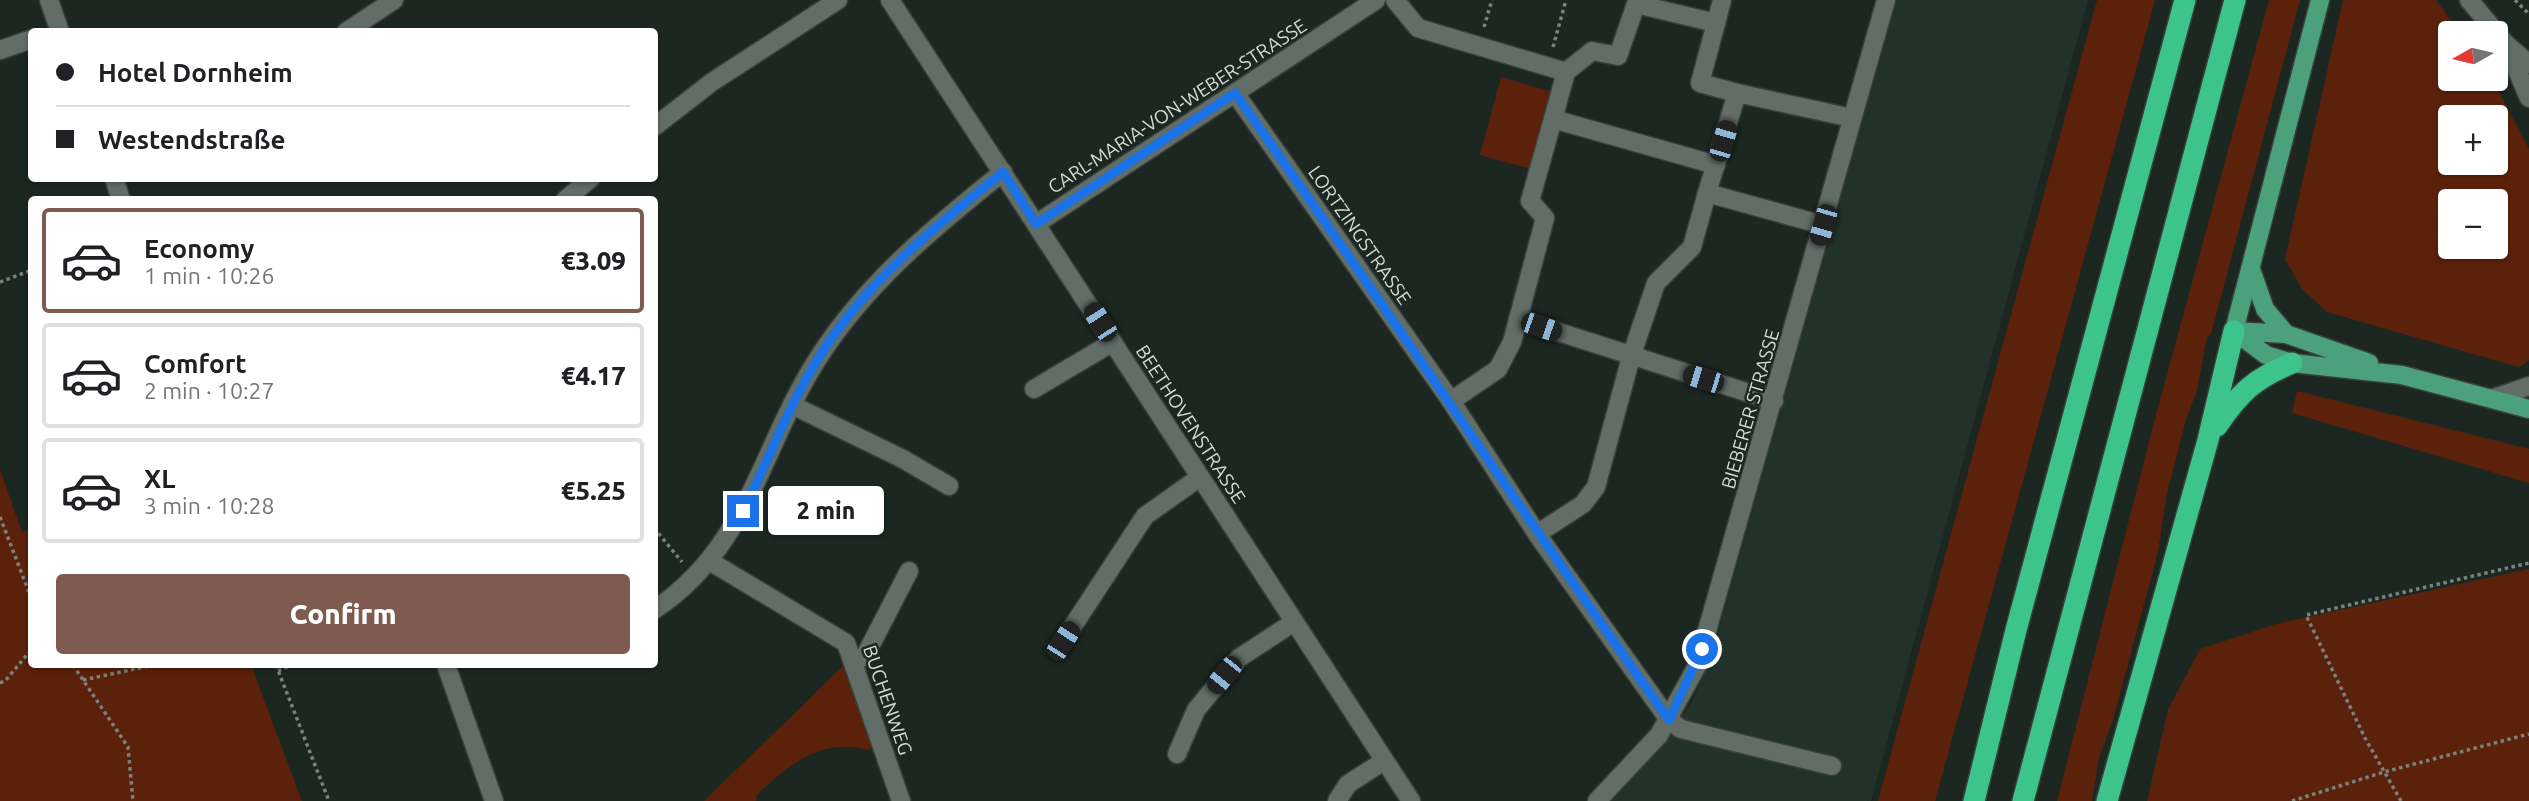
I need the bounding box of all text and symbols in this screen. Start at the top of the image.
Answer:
street label: CARL-MARIA-VON-WEBER-STRASSE [1044,14,1310,198]
north arrow [2438,21,2508,91]
map controls [2438,21,2508,259]
text: Hotel Dornheim [98,58,293,87]
button: + [2438,105,2508,175]
car [1708,118,1739,164]
text: Westendstraße [98,125,285,154]
street label: LORTZINGSTRASSE [1304,161,1416,309]
button: − [2438,189,2508,259]
car [1808,202,1839,248]
icon: car [60,229,123,292]
text: Economy [144,234,254,263]
text: €3.09 [561,246,626,275]
text: 1 min · 10:26 [144,263,275,288]
car [1080,299,1121,345]
car [1518,310,1565,344]
street label: BIEBERER STRASSE [1717,327,1783,491]
street label: BEETHOVENSTRASSE [1132,341,1250,507]
icon: car [60,344,123,407]
text: Comfort [144,349,247,378]
text: €4.17 [561,361,626,390]
car [1680,363,1727,395]
text: 2 min · 10:27 [144,378,275,403]
icon: car [60,459,123,522]
text: XL [144,464,175,493]
text: €5.25 [561,476,626,505]
callout: 2 min [768,486,883,536]
text: 3 min · 10:28 [144,493,275,518]
route end [727,495,759,527]
text: 2 min [797,498,855,523]
button: Confirm [56,574,630,654]
car [1043,618,1084,664]
route start [1686,633,1718,665]
street label: BUCHENWEG [859,642,917,758]
car [1203,652,1246,698]

